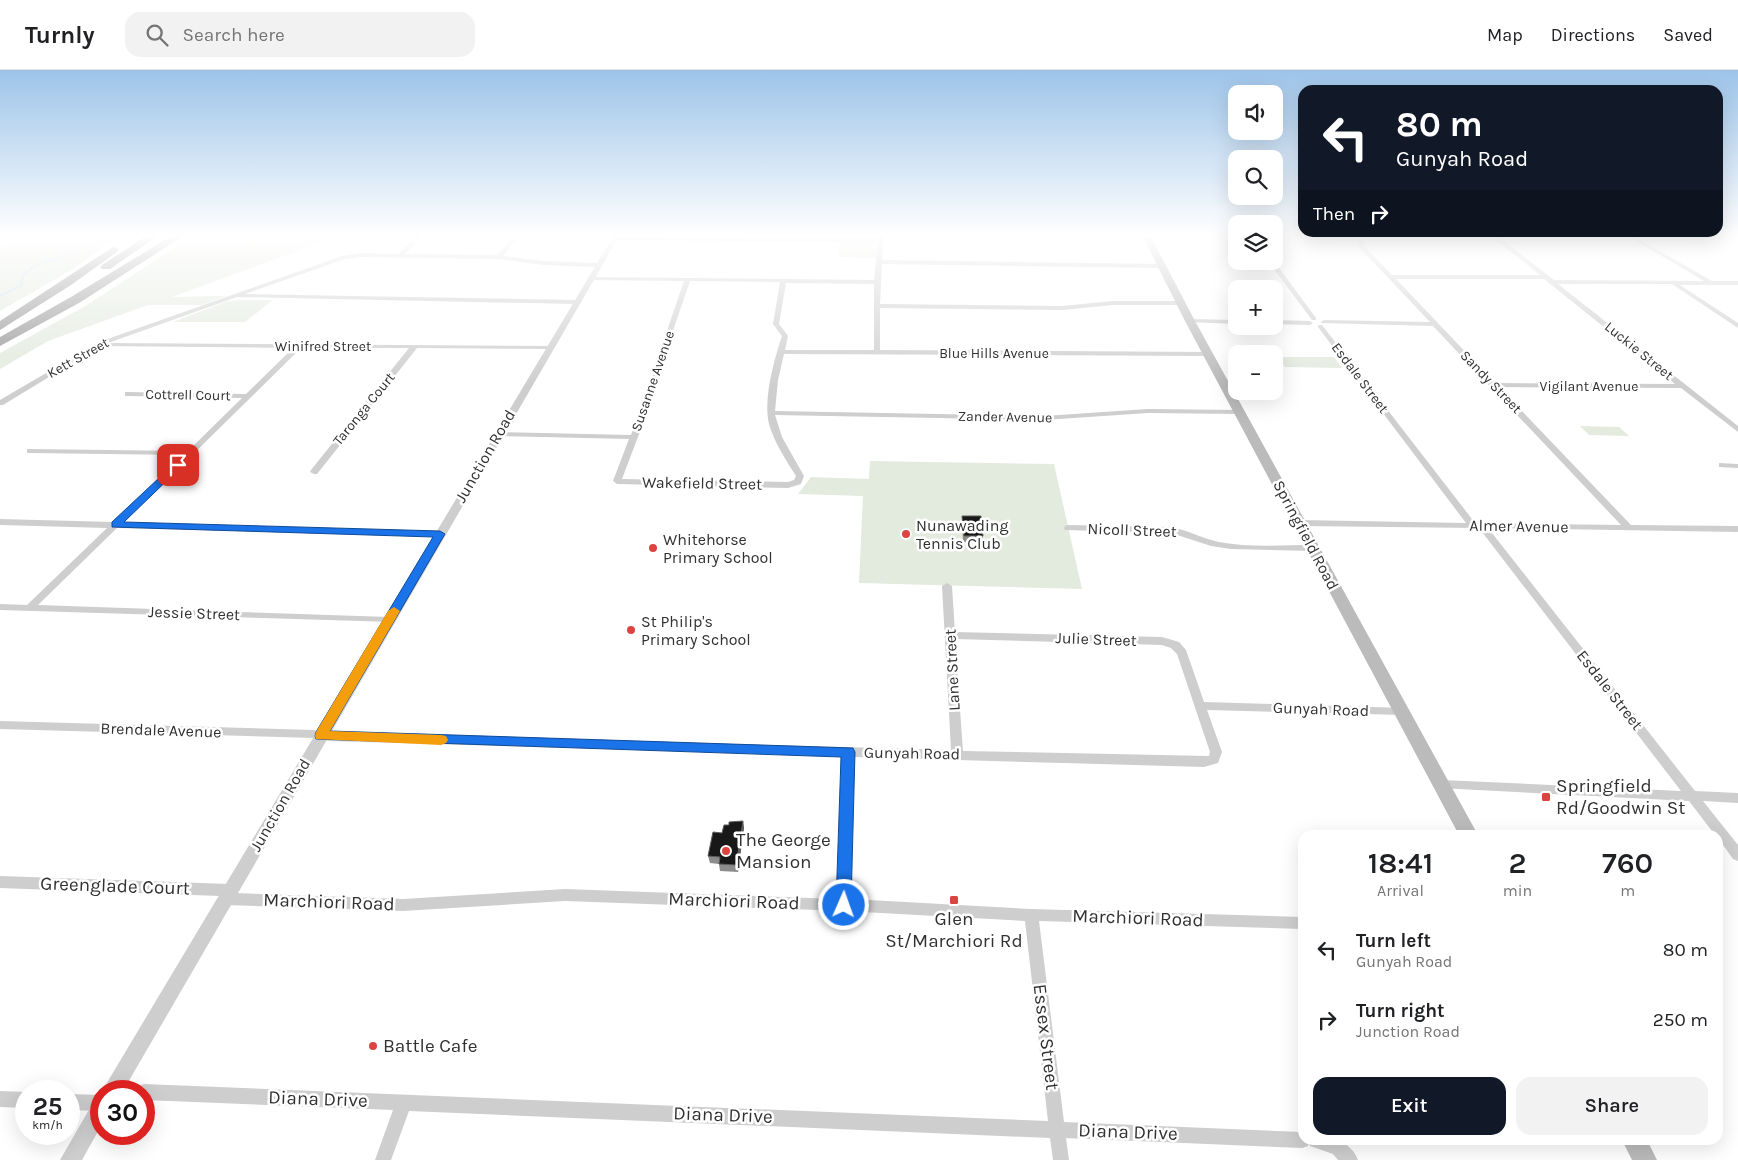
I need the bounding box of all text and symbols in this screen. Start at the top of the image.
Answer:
search box [125,12,475,57]
text: Turnly [25,21,95,49]
icon: search [143,21,171,49]
text: Search here [183,24,285,46]
text: Map [1487,24,1523,46]
text: Directions [1551,24,1635,46]
text: Saved [1663,24,1713,46]
map controls [1228,85,1283,400]
button: sound [1228,85,1283,140]
text: 80 m [1396,104,1483,145]
icon: left [1313,105,1378,170]
text: Gunyah Road [1396,146,1528,172]
button: search [1228,150,1283,205]
icon: right [1365,200,1393,228]
text: Then [1313,203,1355,225]
button: layers [1228,215,1283,270]
button: + [1228,280,1283,335]
street label: Luckie Street [1601,318,1677,384]
street label: Susanne Avenue [628,328,678,434]
street label: Kett Street [44,334,112,382]
street label: Winifred Street [275,338,371,355]
street label: Esdale Street [1328,339,1392,417]
street label: Blue Hills Avenue [939,345,1049,362]
button: − [1228,345,1283,400]
street label: Sandy Street [1457,347,1525,417]
street label: Taronga Court [330,369,398,449]
street label: Vigilant Avenue [1540,378,1638,395]
street label: Cottrell Court [145,386,231,404]
street label: Junction Road [451,406,519,506]
street label: Zander Avenue [958,408,1052,426]
pin [157,444,199,486]
icon: arrive [164,451,192,479]
street label: Wakefield Street [642,472,762,494]
street label: Springfield Road [1269,477,1343,593]
place label: Nunawading Tennis Club [916,516,1008,553]
street label: Almer Avenue [1469,516,1569,536]
street label: Nicoll Street [1087,519,1177,541]
marker: Nunawading Tennis Club [900,528,912,540]
place label: Whitehorse Primary School [663,530,773,567]
marker: Whitehorse Primary School [647,542,659,554]
street label: Jessie Street [148,602,240,624]
place label: St Philip's Primary School [641,612,751,649]
marker: St Philip's Primary School [625,624,637,636]
street label: Julie Street [1055,628,1137,650]
street label: Lane Street [940,629,964,711]
street label: Esdale Street [1573,646,1647,734]
street label: Gunyah Road [1273,698,1369,720]
street label: Brendale Avenue [100,718,222,742]
street label: Gunyah Road [864,743,960,763]
street label: Junction Road [246,755,314,855]
place label: Springfield Rd/Goodwin St [1556,775,1685,819]
marker: Springfield Rd/Goodwin St [1540,791,1552,803]
place label: The George Mansion [736,829,831,873]
marker: The George Mansion [720,845,732,857]
text: 18:41 [1368,845,1433,881]
text: 2 [1509,845,1527,881]
text: 760 [1602,845,1653,881]
street label: Greenglade Court [40,872,190,900]
position arrow [817,878,869,930]
text: Arrival [1377,881,1424,900]
text: min [1503,881,1532,900]
text: m [1620,881,1635,900]
street label: Marchiori Road [668,888,800,914]
street label: Marchiori Road [263,889,395,915]
marker: Glen St/Marchiori Rd [948,894,960,906]
street label: Marchiori Road [1072,905,1204,931]
place label: Glen St/Marchiori Rd [885,908,1023,952]
text: Turn left [1356,930,1431,952]
icon: left [1313,936,1341,964]
text: 80 m [1663,939,1708,961]
text: Gunyah Road [1356,952,1452,971]
street label: Essex Street [1029,983,1063,1091]
text: Turn right [1356,1000,1445,1022]
icon: right [1313,1006,1341,1034]
text: 250 m [1653,1009,1708,1031]
text: Junction Road [1356,1022,1460,1041]
place label: Battle Cafe [383,1035,478,1057]
marker: Battle Cafe [367,1040,379,1052]
button: Exit [1313,1077,1506,1135]
button: Share [1516,1077,1708,1135]
speed limit sign: 30 [90,1080,155,1145]
street label: Diana Drive [268,1086,368,1112]
text: 25 [33,1092,62,1121]
street label: Diana Drive [673,1102,773,1128]
text: km/h [32,1118,63,1132]
street label: Diana Drive [1078,1119,1178,1145]

